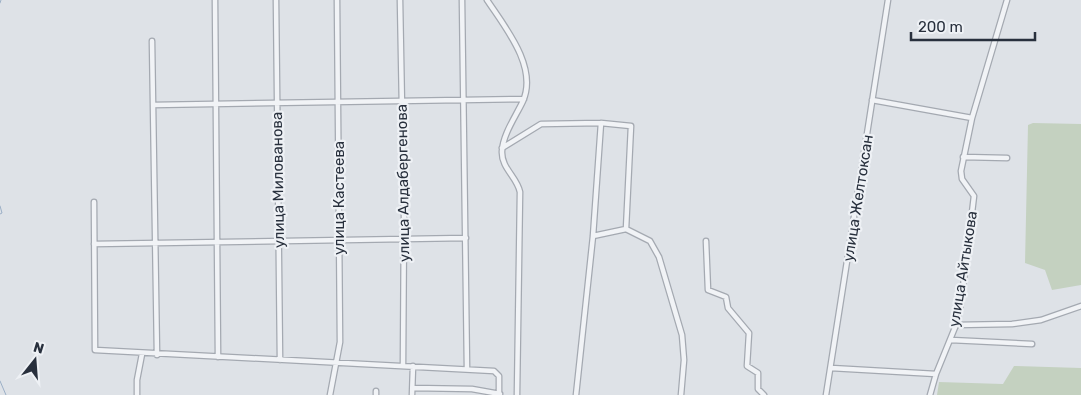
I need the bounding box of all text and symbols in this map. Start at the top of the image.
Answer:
scale bar [911,10,1035,42]
text: 200 m [918,18,963,36]
street label: улица Алдабергенова [393,104,413,262]
street label: улица Милованова [268,112,288,248]
street label: улица Желтоксан [839,133,877,263]
street label: улица Кастеева [330,141,348,255]
street label: улица Айтыкова [945,210,981,328]
north arrow [10,335,60,385]
text: N [31,338,46,358]

